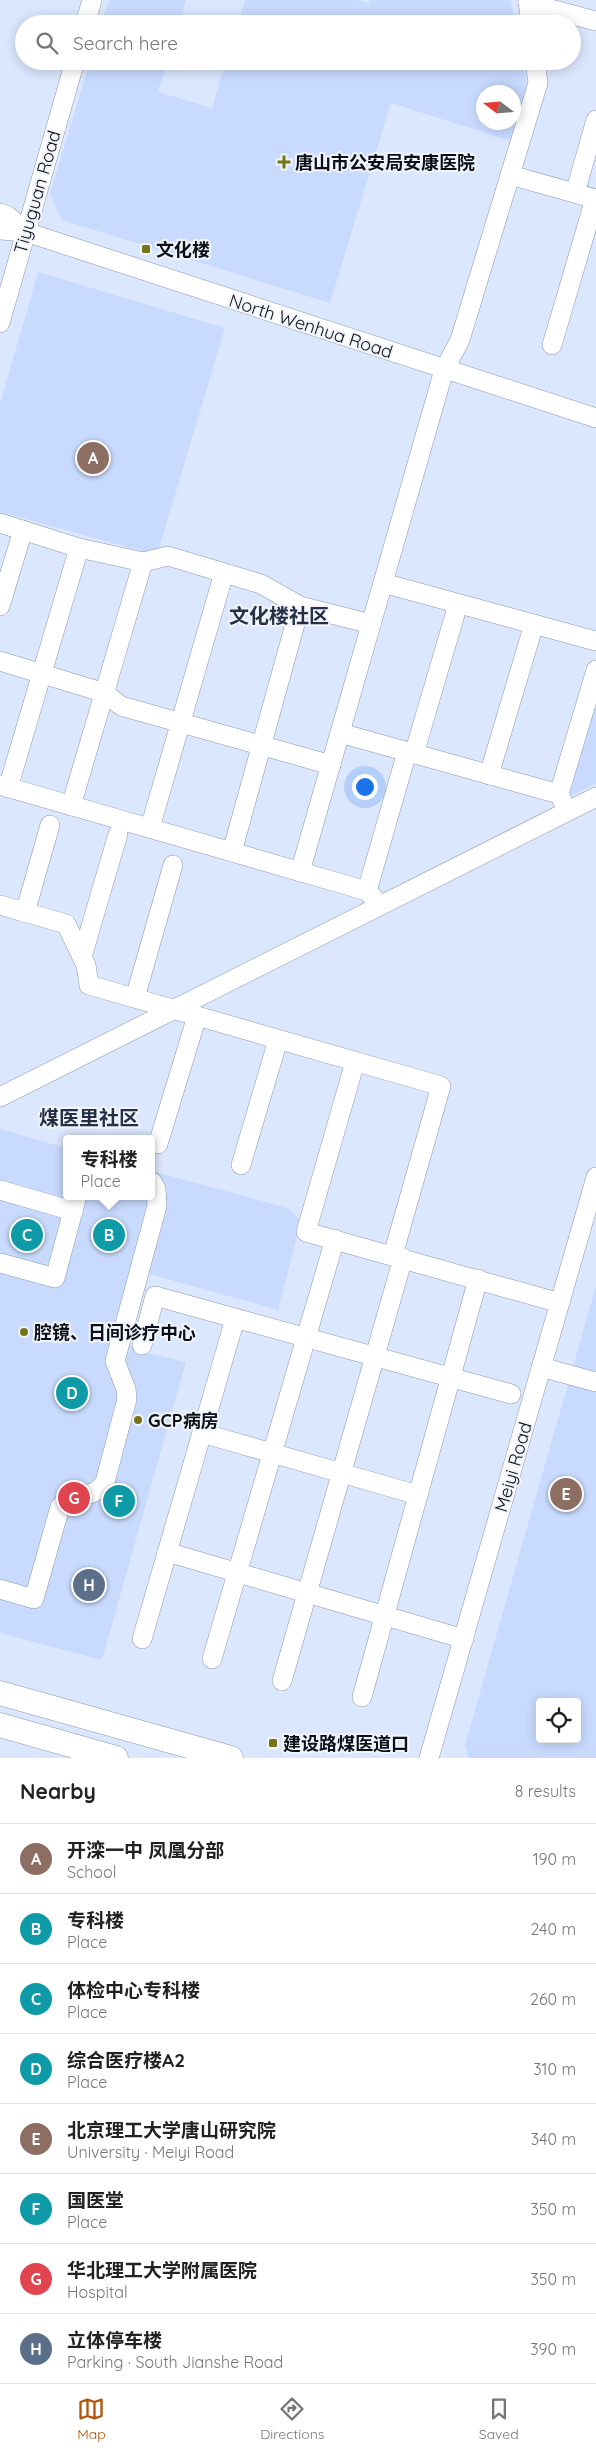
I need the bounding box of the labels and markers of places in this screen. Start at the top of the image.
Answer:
place label: 唐山市公安局安康医院 [295,151,475,174]
marker: 唐山市公安局安康医院 [277,155,291,169]
place label: 文化楼 [156,238,210,261]
marker: 文化楼 [140,243,152,255]
pin: A [77,439,109,477]
pin: C [11,1216,43,1254]
pin: B [93,1216,125,1254]
place label: 腔镜、日间诊疗中心 [34,1321,196,1344]
marker: 腔镜、日间诊疗中心 [18,1326,30,1338]
pin: D [56,1374,88,1412]
place label: GCP病房 [148,1409,219,1432]
marker: GCP病房 [132,1414,144,1426]
pin: E [550,1475,582,1513]
pin: G [58,1479,90,1517]
pin: F [103,1482,135,1520]
pin: H [73,1566,105,1604]
place label: 建设路煤医道口 [283,1732,409,1755]
marker: 建设路煤医道口 [267,1737,279,1749]

